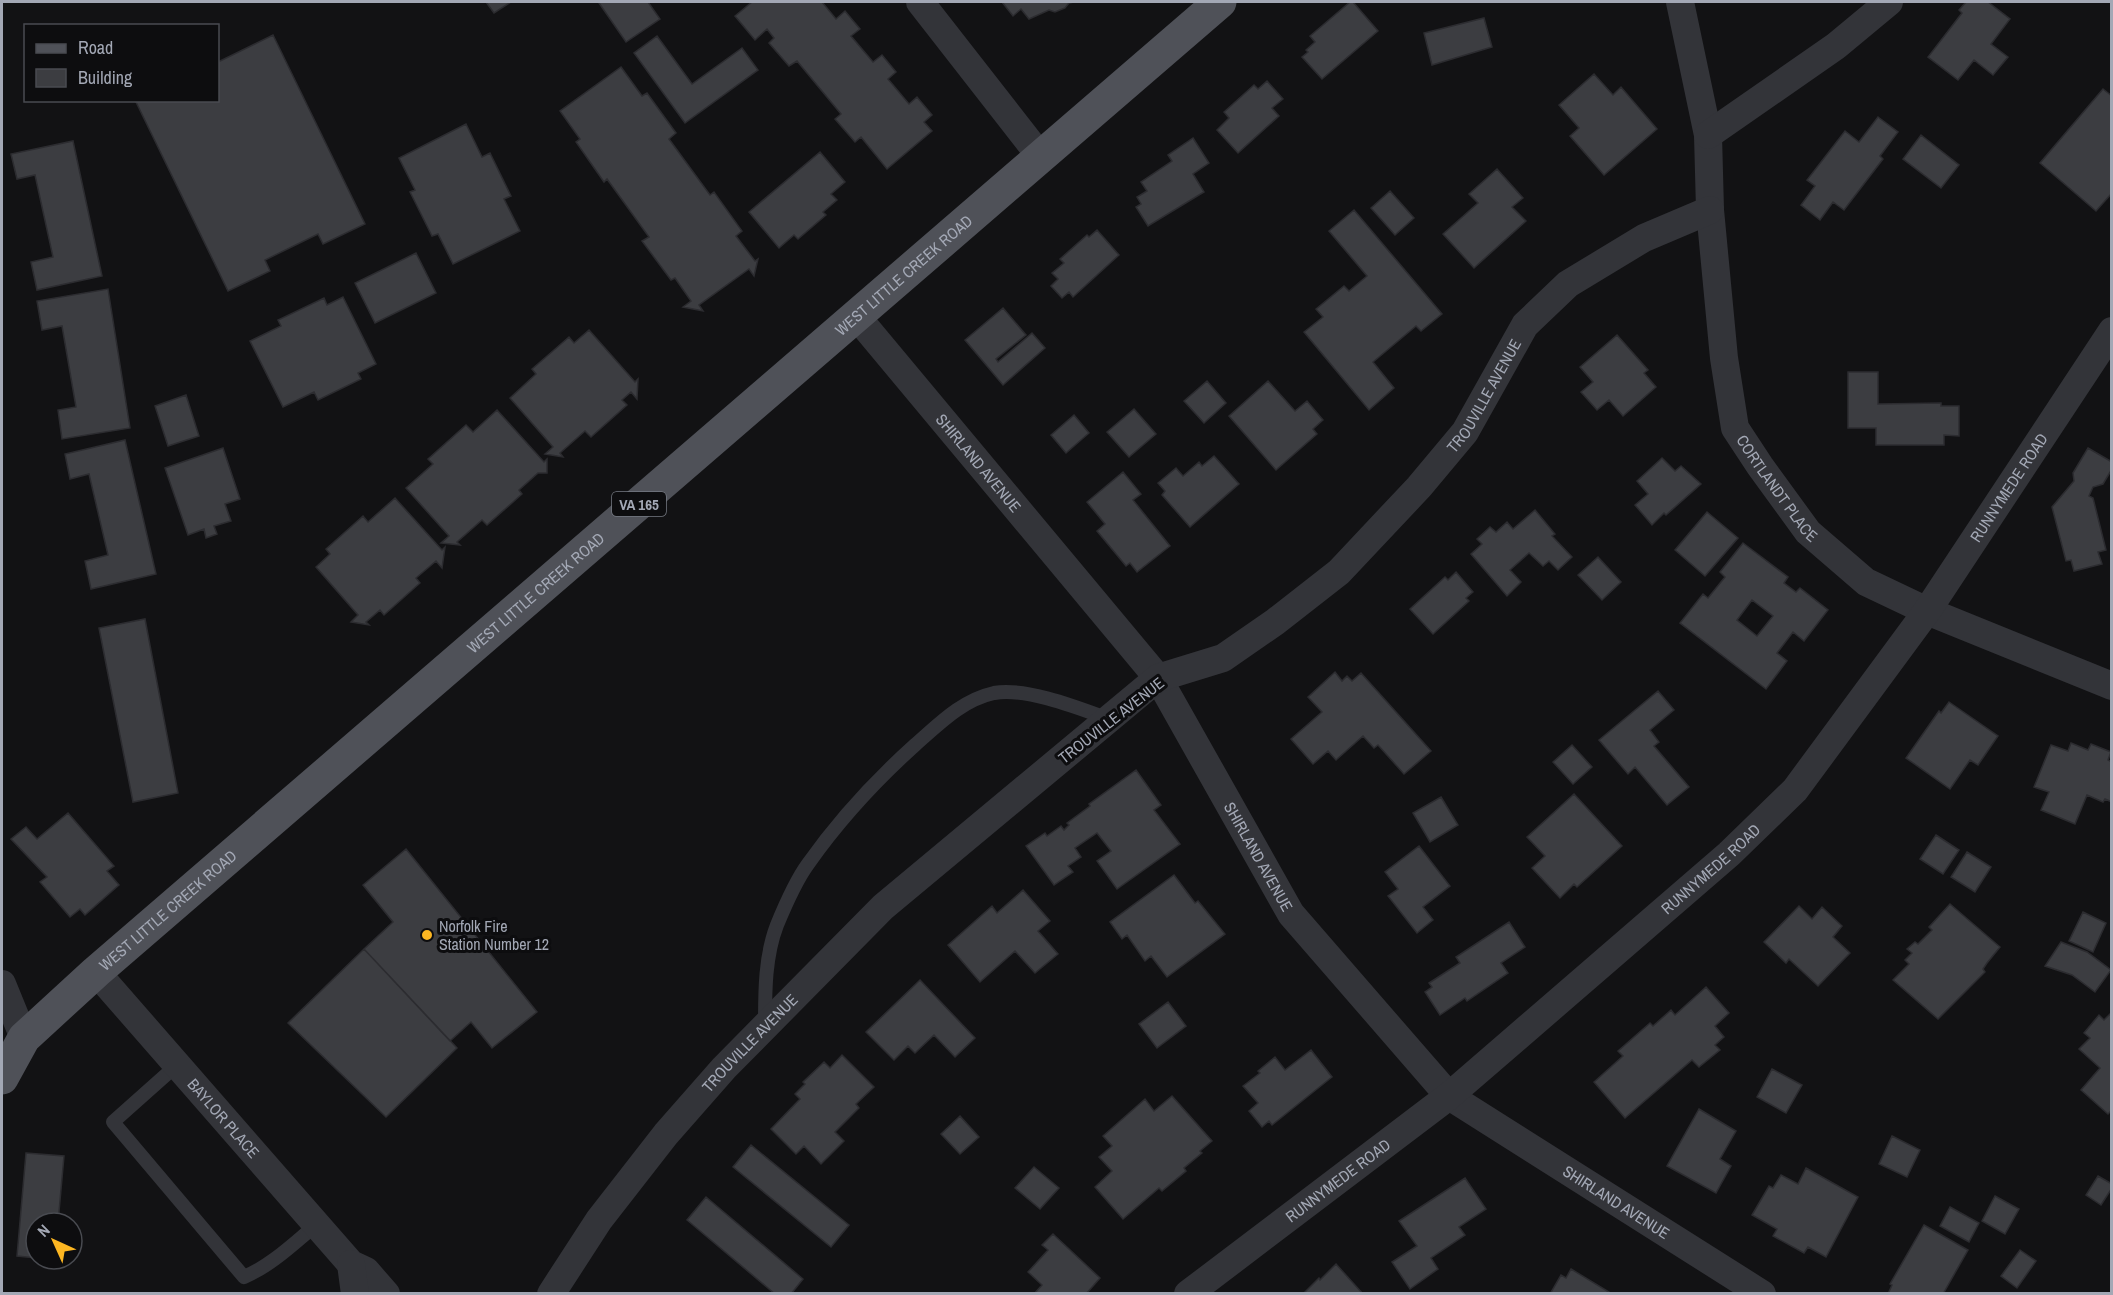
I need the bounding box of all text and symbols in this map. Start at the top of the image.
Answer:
legend [24,24,219,102]
text: Road [78,35,113,60]
text: Building [78,65,133,90]
street label: WEST LITTLE CREEK ROAD [830,210,977,341]
street label: TROUVILLE AVENUE [1441,335,1526,457]
street label: SHIRLAND AVENUE [931,409,1026,517]
street label: RUNNYMEDE ROAD [1965,429,2053,546]
street label: CORTLANDT PLACE [1731,431,1823,547]
road number: VA 165 [612,492,666,516]
street label: WEST LITTLE CREEK ROAD [462,527,609,658]
street label: TROUVILLE AVENUE [1053,672,1169,768]
street label: SHIRLAND AVENUE [1219,798,1298,915]
street label: RUNNYMEDE ROAD [1656,819,1765,919]
street label: WEST LITTLE CREEK ROAD [94,845,241,976]
place label: Norfolk Fire Station Number 12 [439,915,549,955]
marker: Norfolk Fire Station Number 12 [420,928,434,942]
street label: TROUVILLE AVENUE [697,989,802,1097]
street label: BAYLOR PLACE [183,1074,264,1163]
street label: RUNNYMEDE ROAD [1281,1133,1395,1227]
street label: SHIRLAND AVENUE [1559,1160,1674,1244]
north arrow [24,1211,84,1271]
text: N [32,1219,55,1242]

